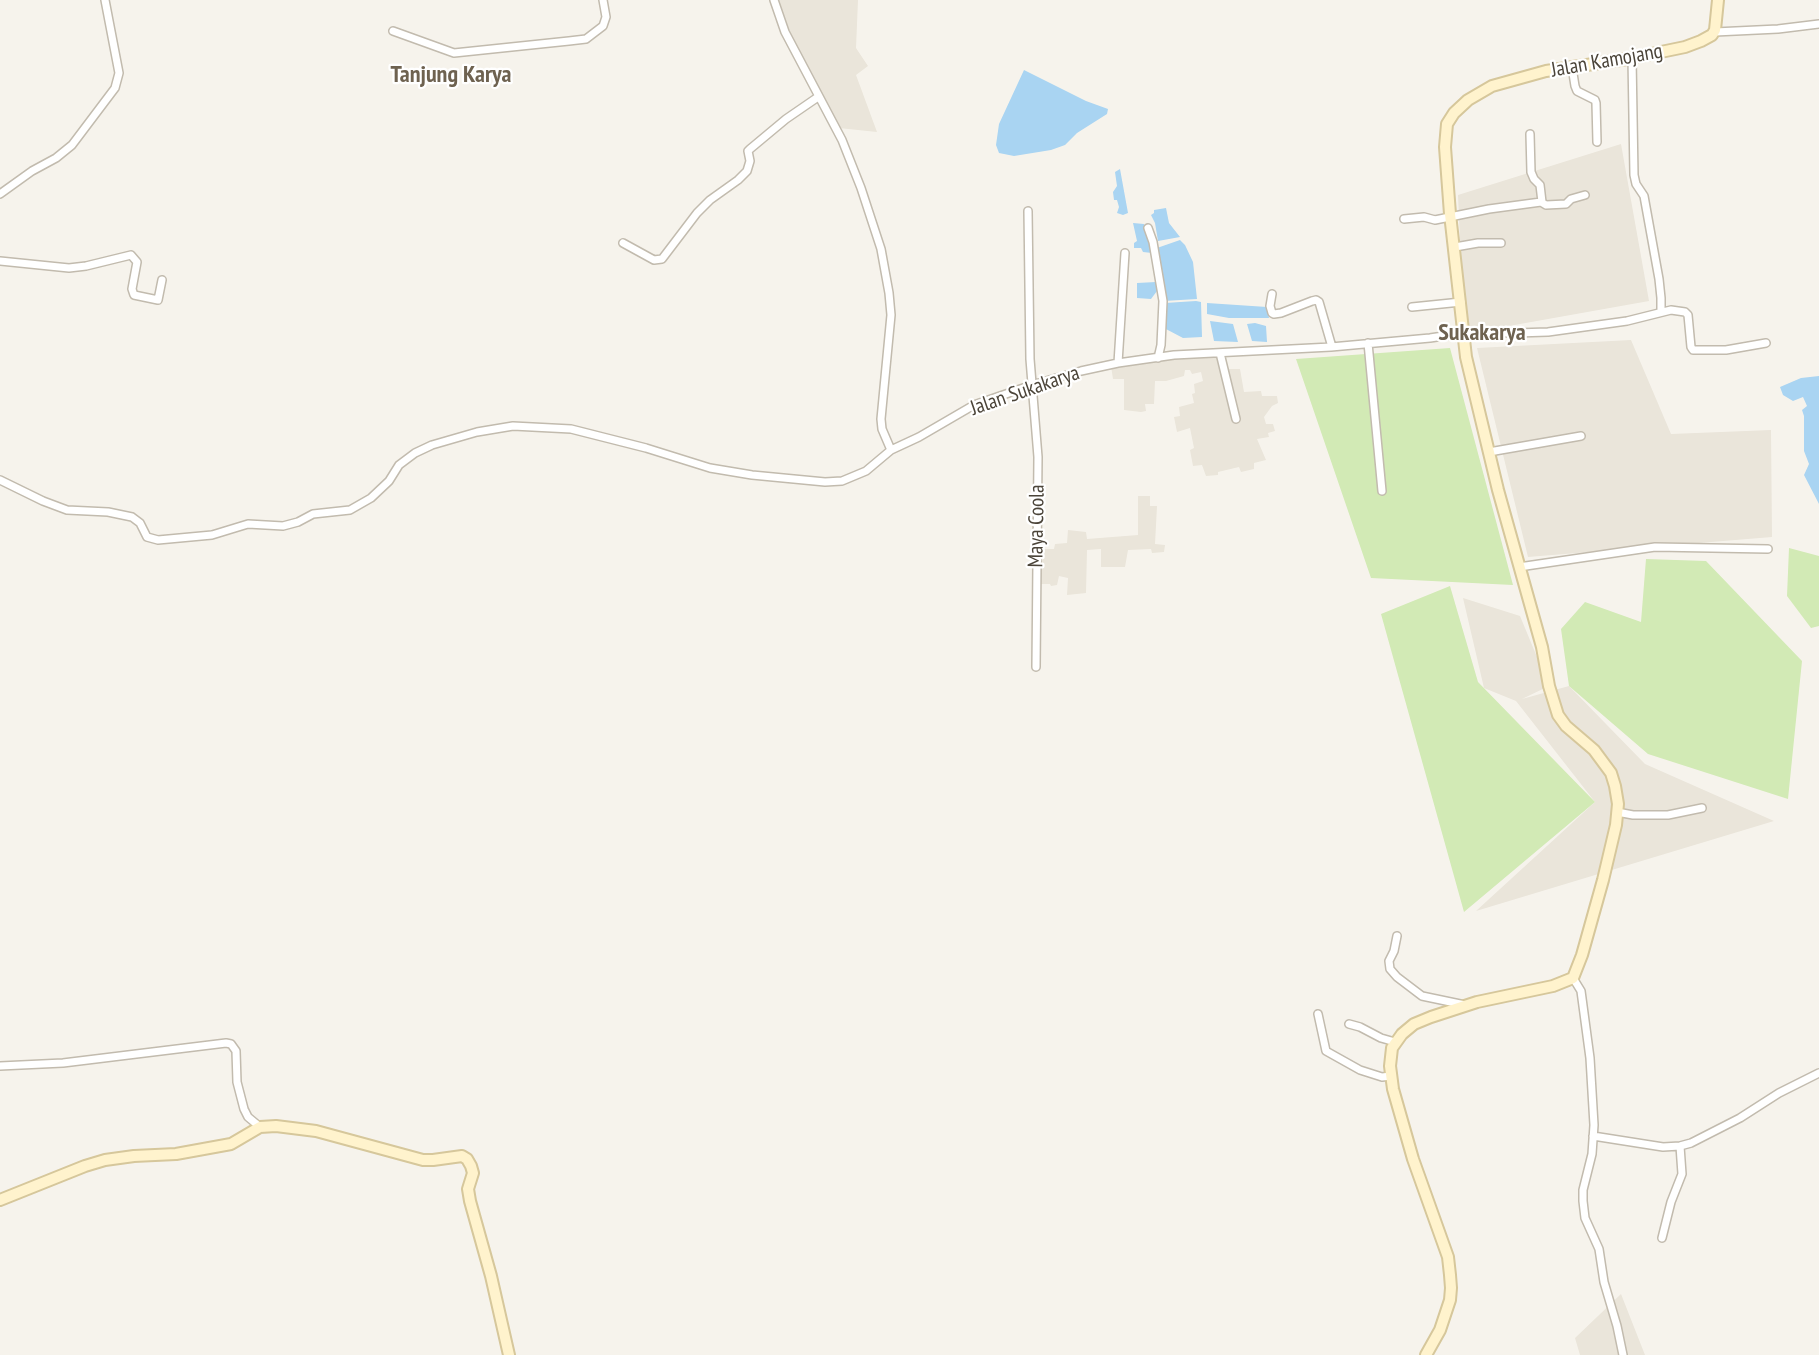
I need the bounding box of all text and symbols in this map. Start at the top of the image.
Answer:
street label: Jalan Kamojang [1549,39,1665,83]
district label: Tanjung Karya [390,61,512,89]
district label: Sukakarya [1438,319,1526,347]
street label: Jalan Sukakarya [967,361,1083,421]
street label: Maya Coola [1024,484,1050,568]

